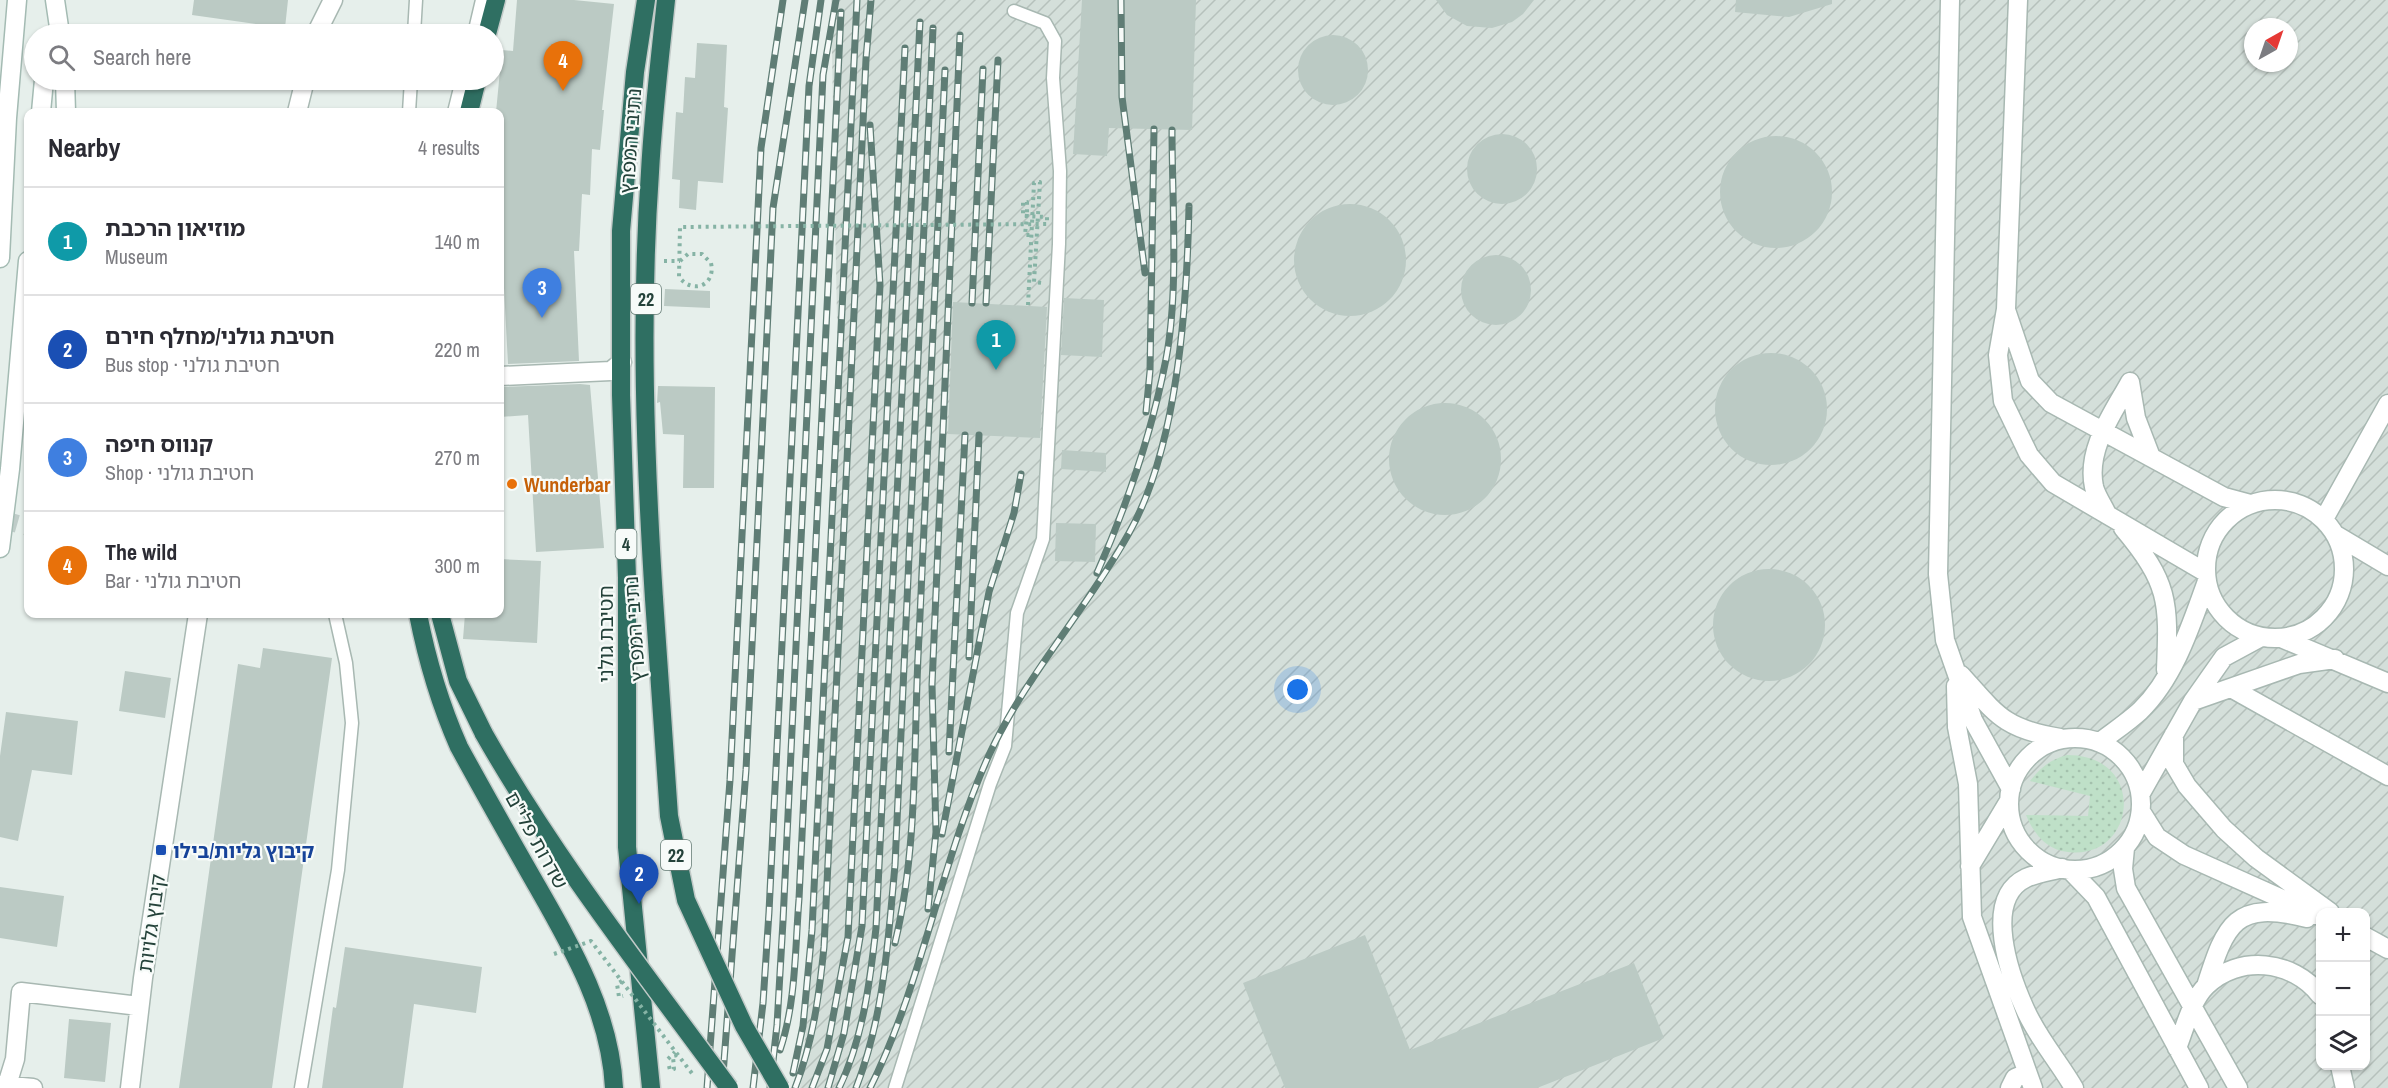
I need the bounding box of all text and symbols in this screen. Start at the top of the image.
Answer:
north arrow [2244,18,2298,72]
search box [24,24,504,90]
icon: search [45,41,78,74]
text: Search here [93,42,191,72]
pin: 4 [544,42,582,91]
street label: נתיבי המפרץ [613,87,647,195]
text: Nearby [48,130,120,165]
text: 4 results [418,134,480,161]
text: מוזיאון הרכבת [105,213,245,243]
text: 1 [63,228,72,255]
text: 140 m [434,228,480,255]
text: Museum [105,243,168,270]
pin: 3 [522,268,562,318]
road number: 22 [631,284,661,314]
pin: 1 [976,320,1016,370]
text: חטיבת גולני/מחלף חירם [105,321,335,351]
text: 2 [63,336,72,363]
text: 220 m [434,336,480,363]
text: Bus stop · חטיבת גולני [105,351,280,378]
text: קנווס חיפה [105,429,213,459]
text: 3 [63,444,72,471]
text: 270 m [434,444,480,471]
text: Shop · חטיבת גולני [105,459,254,486]
place label: Wunderbar [524,471,611,498]
marker: Wunderbar [505,477,519,491]
road number: 4 [616,529,636,559]
text: The wild [105,537,177,567]
text: 4 [63,552,72,579]
text: 300 m [434,552,480,579]
text: Bar · חטיבת גולני [105,567,242,594]
street label: נתיבי המפרץ [617,575,651,683]
street label: חטיבת גולני [592,585,619,683]
your location [1283,675,1312,704]
street label: שדרות פלי"ם [499,787,575,893]
place label: קיבוץ גליות/בילו [173,837,314,864]
road number: 22 [661,840,691,870]
marker: קיבוץ גליות/בילו [154,843,168,857]
pin: 2 [620,854,658,904]
street label: קיבוץ גלויות [131,872,171,974]
map controls [2316,908,2370,1070]
button: + [2316,908,2370,962]
button: − [2316,962,2370,1016]
button: layers [2316,1016,2370,1070]

